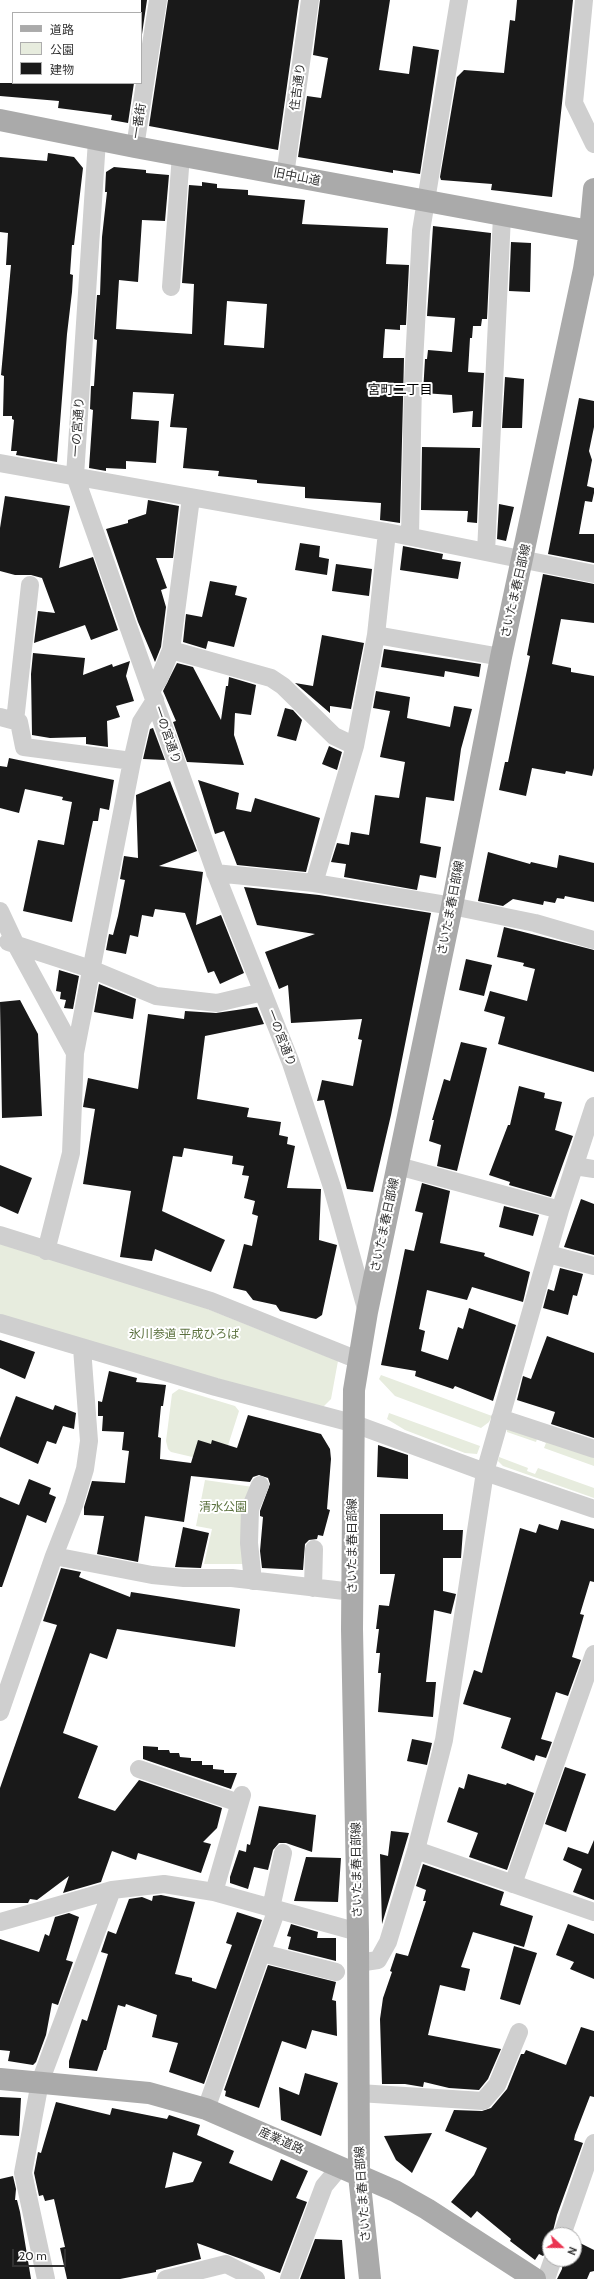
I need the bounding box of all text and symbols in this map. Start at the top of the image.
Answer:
legend [12,12,142,84]
text: 道路 [50,22,74,37]
text: 公園 [50,42,74,57]
text: 建物 [50,62,74,77]
street label: 住吉通り [288,62,308,112]
street label: 一番街 [129,102,149,140]
street label: 旧中山道 [272,165,322,189]
district label: 宮町二丁目 [368,382,432,398]
street label: 一の宮通り [69,397,87,457]
street label: さいたま春日部線 [498,543,534,639]
street label: 一の宮通り [150,704,184,766]
street label: さいたま春日部線 [435,860,467,956]
street label: 一の宮通り [264,1007,298,1069]
street label: さいたま春日部線 [368,1177,402,1273]
park label: 氷川参道 平成ひろば [129,1327,239,1341]
street label: さいたま春日部線 [345,1498,359,1594]
park label: 清水公園 [199,1500,247,1514]
street label: さいたま春日部線 [349,1822,365,1918]
street label: 産業道路 [256,2125,306,2157]
street label: さいたま春日部線 [352,2146,374,2242]
north arrow [542,2227,582,2267]
scale bar [14,2241,68,2267]
text: N [564,2245,580,2257]
text: 20 m [19,2248,47,2263]

